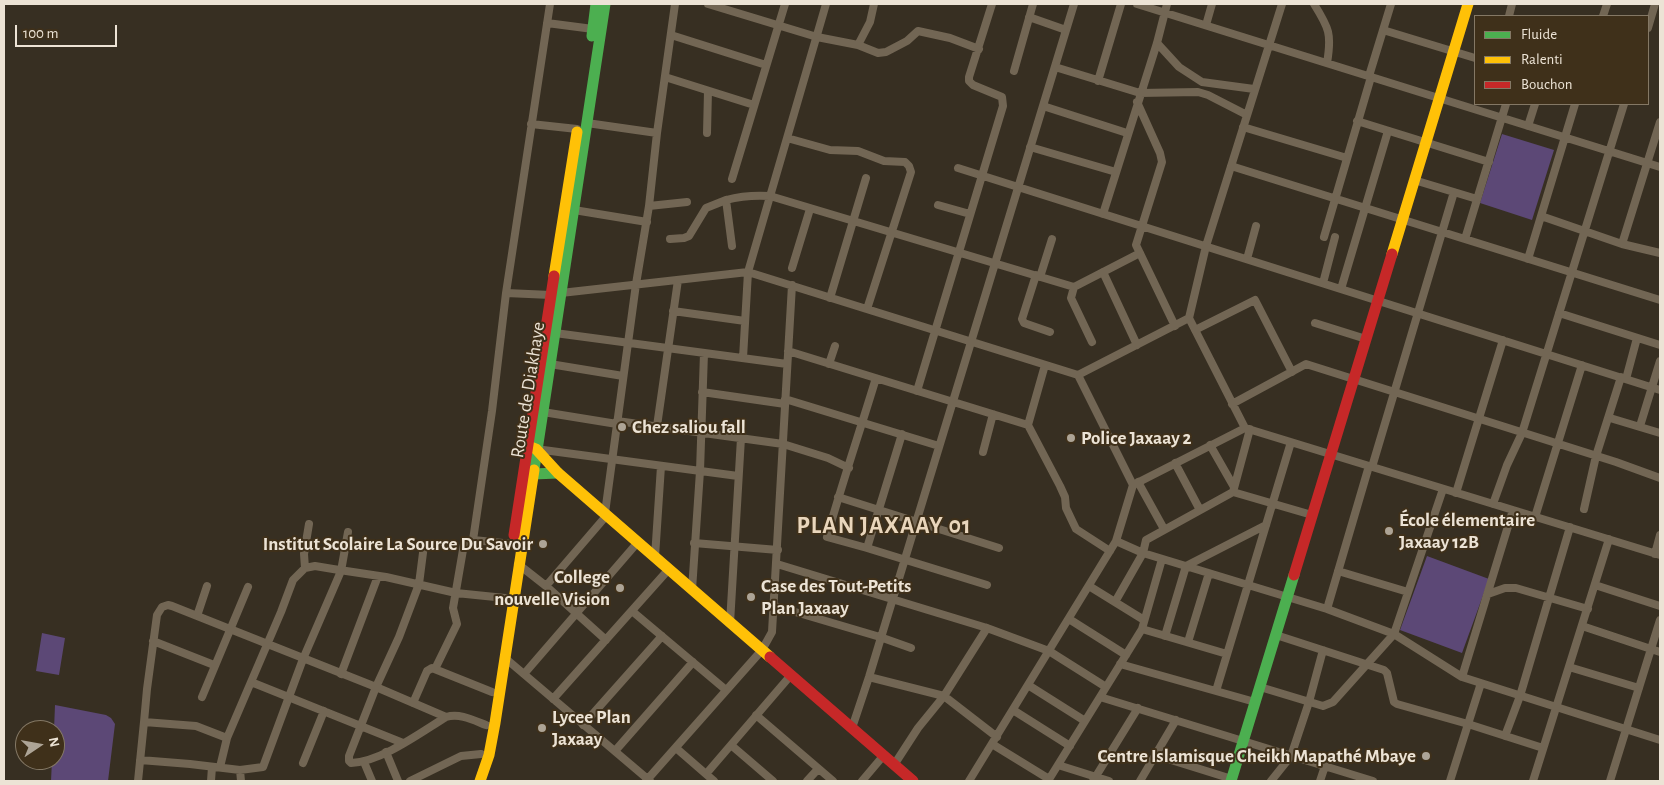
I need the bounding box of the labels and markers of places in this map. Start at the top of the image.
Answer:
place label: Chez saliou fall [632,416,746,438]
marker: Chez saliou fall [616,421,628,433]
place label: Police Jaxaay 2 [1081,427,1192,449]
marker: Police Jaxaay 2 [1065,432,1077,444]
place label: École élementaire Jaxaay 12B [1399,509,1535,553]
marker: École élementaire Jaxaay 12B [1383,525,1395,537]
place label: Institut Scolaire La Source Du Savoir [263,533,533,555]
marker: Institut Scolaire La Source Du Savoir [537,538,549,550]
place label: College nouvelle Vision [494,566,610,610]
place label: Case des Tout-Petits Plan Jaxaay [761,575,911,619]
marker: College nouvelle Vision [614,582,626,594]
marker: Case des Tout-Petits Plan Jaxaay [745,591,757,603]
place label: Lycee Plan Jaxaay [552,706,631,750]
marker: Lycee Plan Jaxaay [536,722,548,734]
place label: Centre Islamisque Cheikh Mapathé Mbaye [1098,745,1416,767]
marker: Centre Islamisque Cheikh Mapathé Mbaye [1420,750,1432,762]

